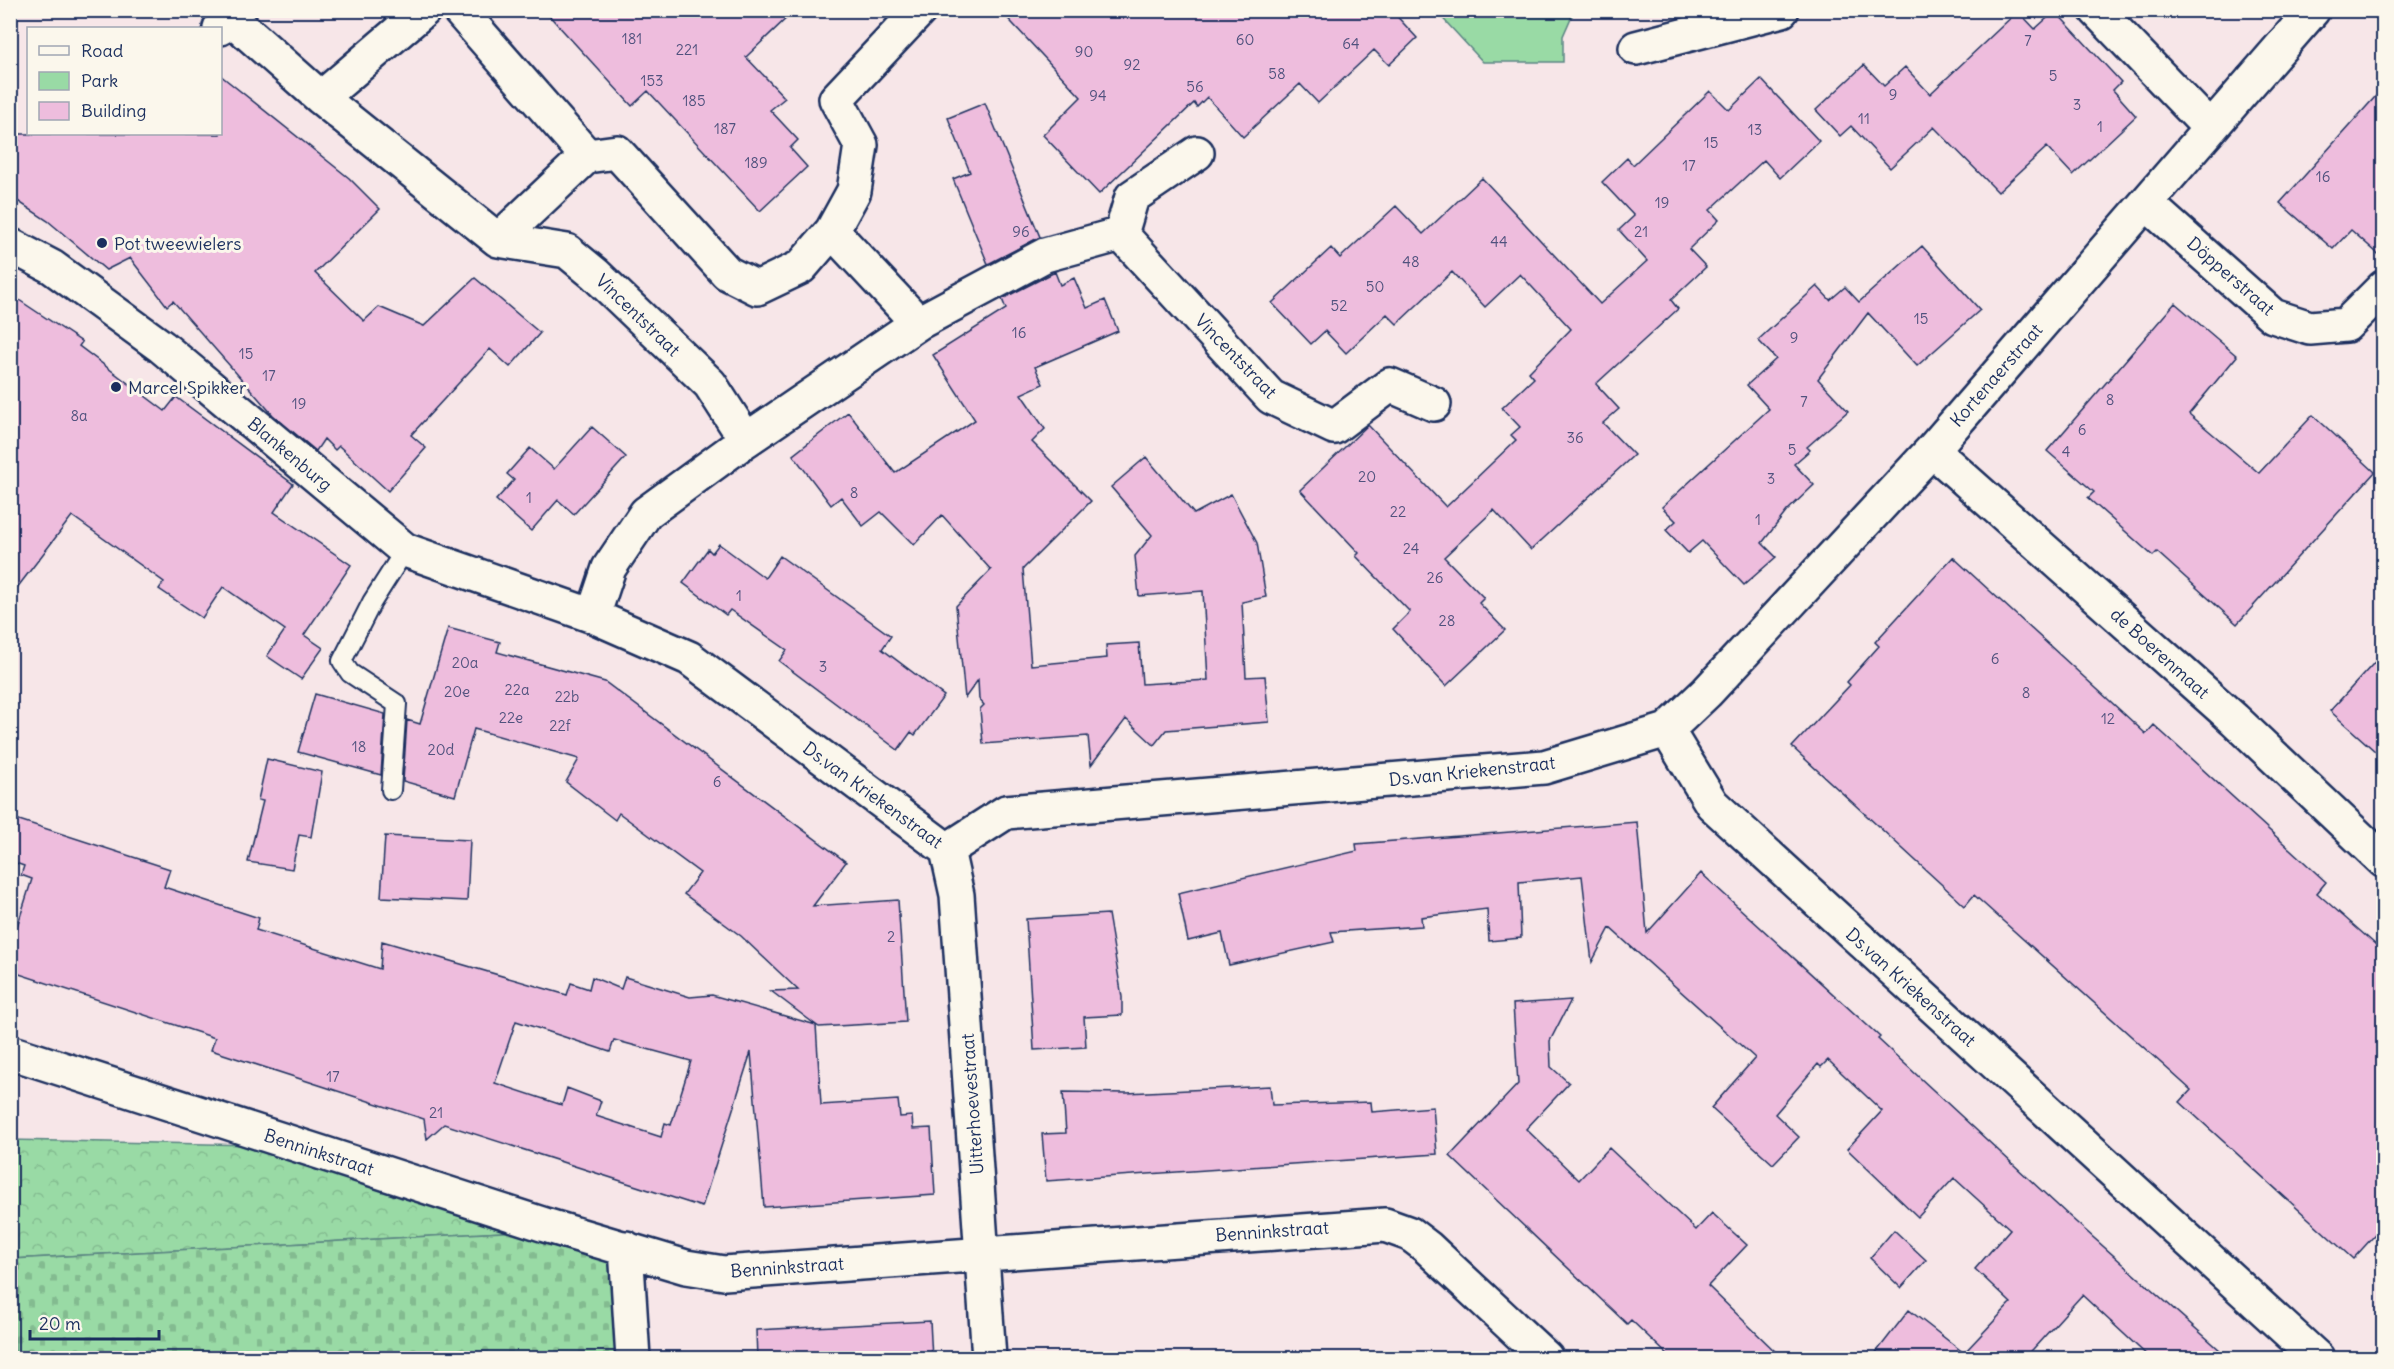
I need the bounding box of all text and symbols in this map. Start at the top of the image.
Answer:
legend [27,27,222,135]
house number: 181 [622,29,642,48]
house number: 60 [1236,30,1254,49]
house number: 7 [2024,31,2032,50]
house number: 64 [1342,34,1360,53]
text: Road [81,39,124,62]
house number: 221 [676,40,698,59]
house number: 90 [1075,42,1093,61]
house number: 92 [1124,55,1140,74]
house number: 58 [1268,64,1286,83]
house number: 5 [2049,66,2057,85]
text: Park [81,69,118,92]
house number: 153 [640,71,664,90]
house number: 56 [1186,77,1204,96]
house number: 9 [1889,85,1897,104]
house number: 94 [1089,86,1107,105]
house number: 185 [682,91,706,110]
house number: 3 [2073,95,2081,114]
text: Building [81,99,146,122]
house number: 11 [1858,109,1870,128]
house number: 1 [2097,117,2103,136]
house number: 187 [714,119,736,138]
house number: 13 [1748,120,1762,139]
house number: 15 [1704,133,1718,152]
house number: 189 [744,153,768,172]
house number: 17 [1682,156,1696,175]
house number: 16 [2316,167,2330,186]
house number: 19 [1655,193,1669,212]
house number: 96 [1012,222,1030,241]
house number: 21 [1634,222,1648,241]
place label: Pot tweewielers [114,232,242,255]
house number: 44 [1490,232,1508,251]
street label: Döpperstraat [2183,232,2279,320]
marker: Pot tweewielers [95,236,109,250]
house number: 48 [1402,252,1420,271]
street label: Vincentstraat [591,269,685,361]
house number: 50 [1366,277,1384,296]
house number: 52 [1331,296,1347,315]
street label: Vincentstraat [1190,309,1282,403]
house number: 15 [1914,309,1928,328]
street label: Kortenaerstraat [1945,319,2047,431]
house number: 16 [1012,323,1026,342]
house number: 9 [1790,328,1798,347]
house number: 15 [239,344,253,363]
house number: 17 [262,366,276,385]
place label: Marcel Spikker [128,376,247,399]
marker: Marcel Spikker [109,380,123,394]
house number: 8 [2106,390,2114,409]
house number: 7 [1800,392,1808,411]
house number: 19 [292,394,306,413]
house number: 8a [70,406,88,425]
street label: Blankenburg [243,412,337,496]
house number: 6 [2078,420,2086,439]
house number: 36 [1566,428,1584,447]
house number: 5 [1788,440,1796,459]
house number: 4 [2062,442,2071,461]
house number: 20 [1358,467,1376,486]
house number: 3 [1767,469,1775,488]
house number: 8 [850,483,858,502]
house number: 1 [526,488,532,507]
house number: 22 [1390,502,1406,521]
house number: 1 [1755,510,1761,529]
house number: 24 [1403,539,1420,558]
house number: 26 [1427,568,1443,587]
house number: 1 [736,586,742,605]
street label: de Boerenmaat [2106,603,2214,703]
house number: 28 [1439,611,1455,630]
house number: 6 [1991,649,1999,668]
house number: 20a [452,653,479,672]
house number: 3 [819,657,827,676]
house number: 22a [504,680,530,699]
house number: 20e [444,682,470,701]
house number: 8 [2022,683,2030,702]
house number: 22b [555,687,579,706]
house number: 22e [499,708,523,727]
house number: 12 [2101,709,2115,728]
house number: 22f [549,716,572,735]
house number: 18 [352,737,366,756]
street label: Ds.van Kriekenstraat [799,737,947,853]
house number: 20d [428,740,455,759]
street label: Ds.van Kriekenstraat [1388,751,1556,791]
house number: 6 [713,772,721,791]
street label: Ds.van Kriekenstraat [1841,923,1981,1051]
house number: 2 [887,927,895,946]
street label: Uitterhoevestraat [956,1032,988,1176]
house number: 17 [326,1067,340,1086]
house number: 21 [429,1103,443,1122]
street label: Benninkstraat [261,1123,377,1181]
street label: Benninkstraat [1214,1216,1330,1246]
street label: Benninkstraat [729,1252,845,1282]
scale bar [30,1303,159,1341]
text: 20 m [39,1312,81,1335]

